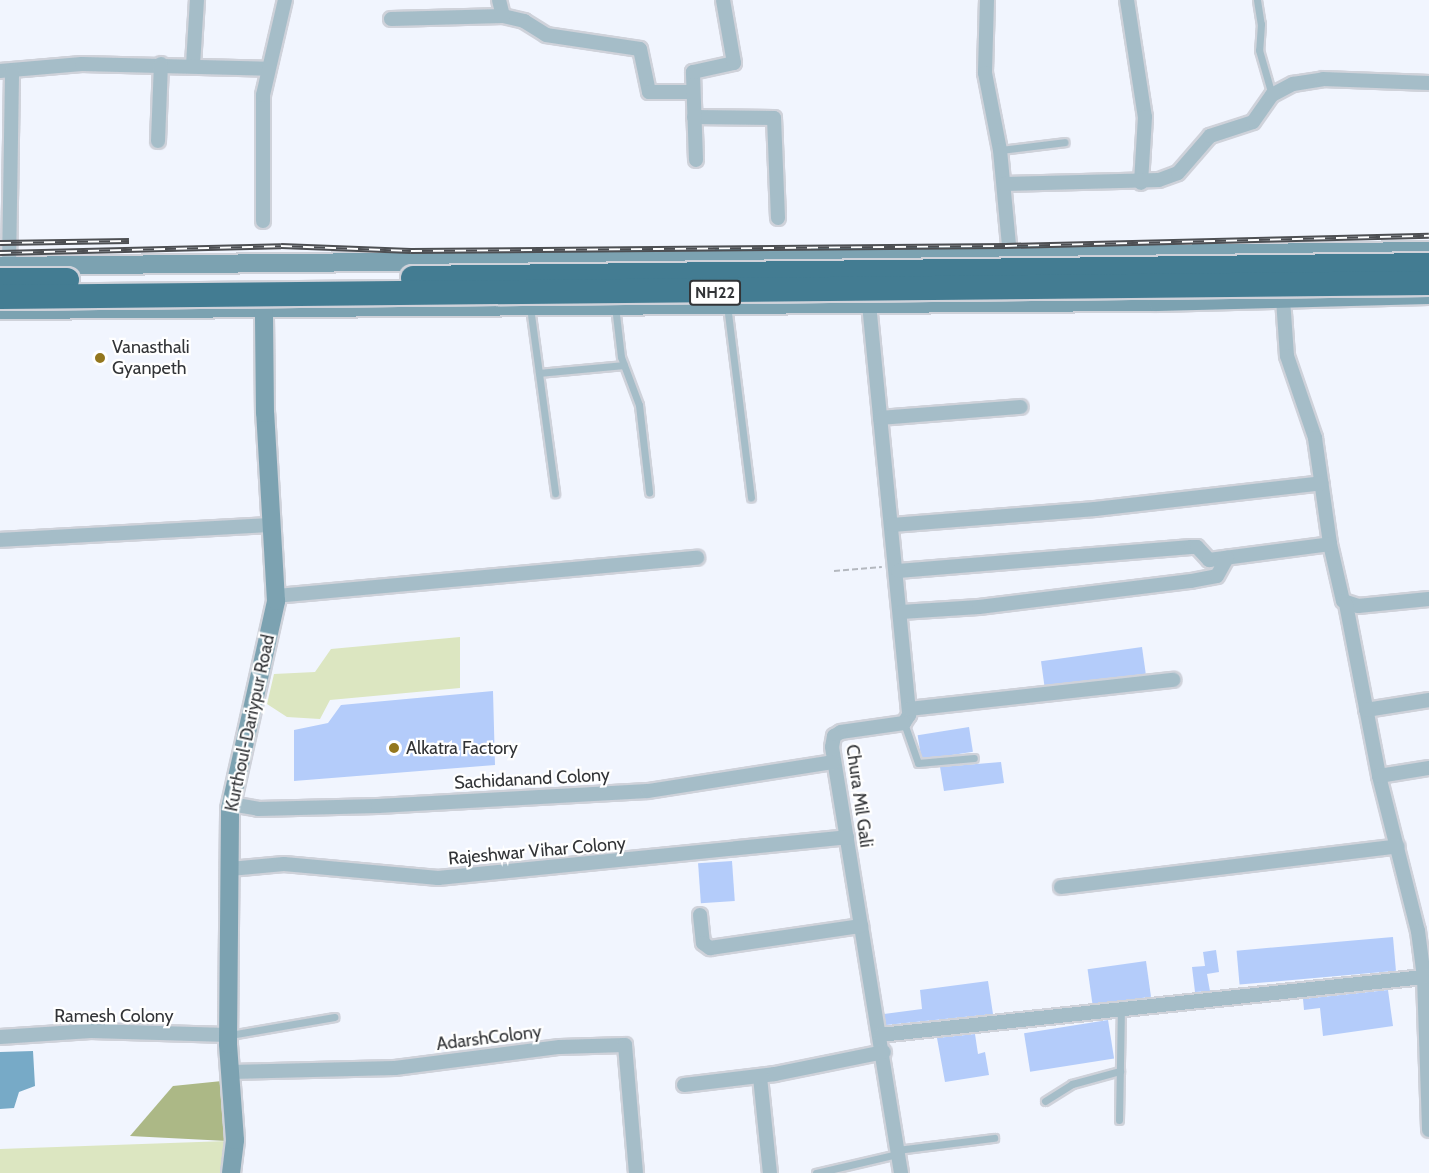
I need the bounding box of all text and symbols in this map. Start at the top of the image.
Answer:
road number: NH22 [688,280,742,306]
place label: Vanasthali Gyanpeth [112,337,190,380]
marker: Vanasthali Gyanpeth [93,351,107,365]
street label: Kurthoul-Dariypur Road [221,633,279,813]
place label: Alkatra Factory [406,737,518,759]
marker: Alkatra Factory [387,741,401,755]
street label: Chura Mil Gali [841,743,877,849]
street label: Sachidanand Colony [454,764,610,794]
street label: Rajeshwar Vihar Colony [447,832,627,870]
street label: Ramesh Colony [54,1005,174,1027]
street label: AdarshColony [435,1021,543,1055]

